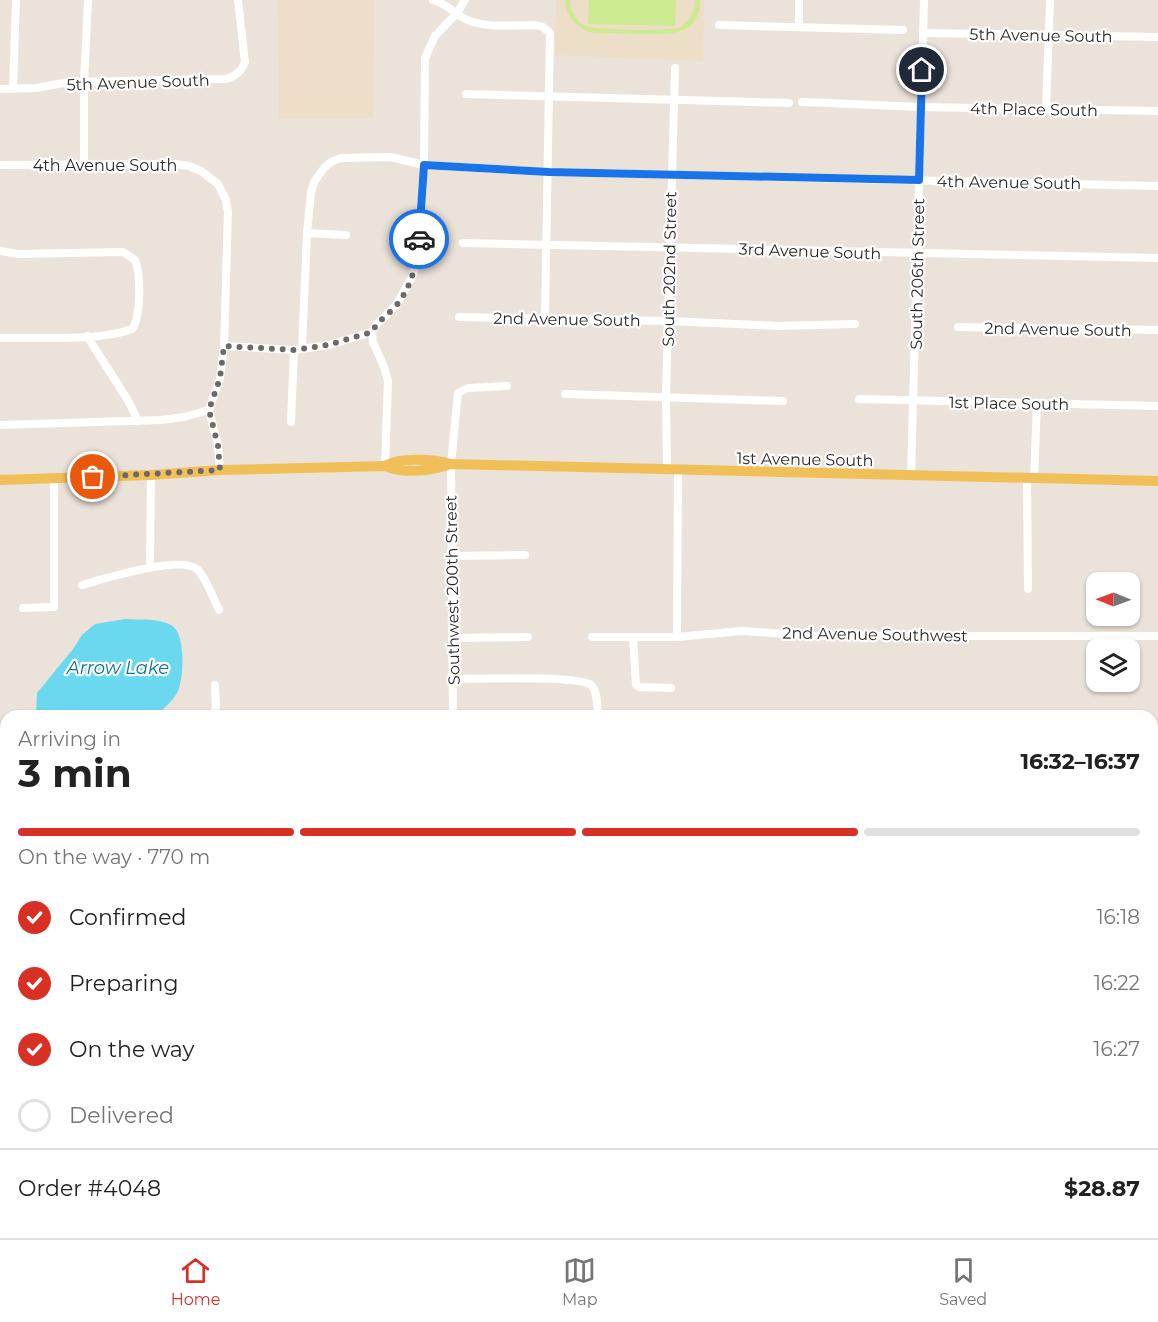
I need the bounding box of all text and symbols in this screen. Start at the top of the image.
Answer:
street label: 5th Avenue South [969,25,1113,46]
pin [896,44,947,95]
icon: home [905,53,938,86]
street label: 5th Avenue South [66,71,210,94]
street label: 4th Place South [970,99,1098,120]
street label: 4th Avenue South [33,156,177,175]
street label: 4th Avenue South [937,172,1081,193]
street label: South 202nd Street [659,191,680,347]
street label: South 206th Street [907,198,928,350]
courier [389,209,449,269]
icon: car [403,223,436,256]
street label: 3rd Avenue South [738,240,882,263]
street label: 2nd Avenue South [493,309,641,330]
street label: 2nd Avenue South [984,319,1132,340]
street label: 1st Place South [949,393,1069,414]
street label: 1st Avenue South [736,449,874,470]
pin [67,451,118,502]
icon: bag [76,460,109,493]
street label: Southwest 200th Street [441,494,464,685]
north arrow [1086,572,1140,626]
map controls [1086,572,1140,692]
street label: 2nd Avenue Southwest [782,623,968,646]
button: layers [1086,638,1140,692]
water label: Arrow Lake [66,657,169,679]
text: Arriving in [18,727,121,751]
text: 16:32–16:37 [1020,748,1140,775]
text: 3 min [18,749,132,797]
text: On the way · 770 m [18,845,210,869]
icon: check [18,901,51,934]
text: Confirmed [69,904,186,931]
text: 16:18 [1096,905,1140,929]
icon: check [18,967,51,1000]
text: Preparing [69,970,178,997]
text: 16:22 [1094,971,1140,995]
icon: check [18,1033,51,1066]
text: On the way [69,1036,194,1063]
text: 16:27 [1093,1037,1140,1061]
text: Delivered [69,1102,174,1129]
text: Order #4048 [18,1175,161,1202]
text: $28.87 [1064,1175,1140,1202]
tab: Home [171,1254,220,1309]
tab: Map [562,1254,598,1309]
tab: Saved [939,1254,987,1309]

